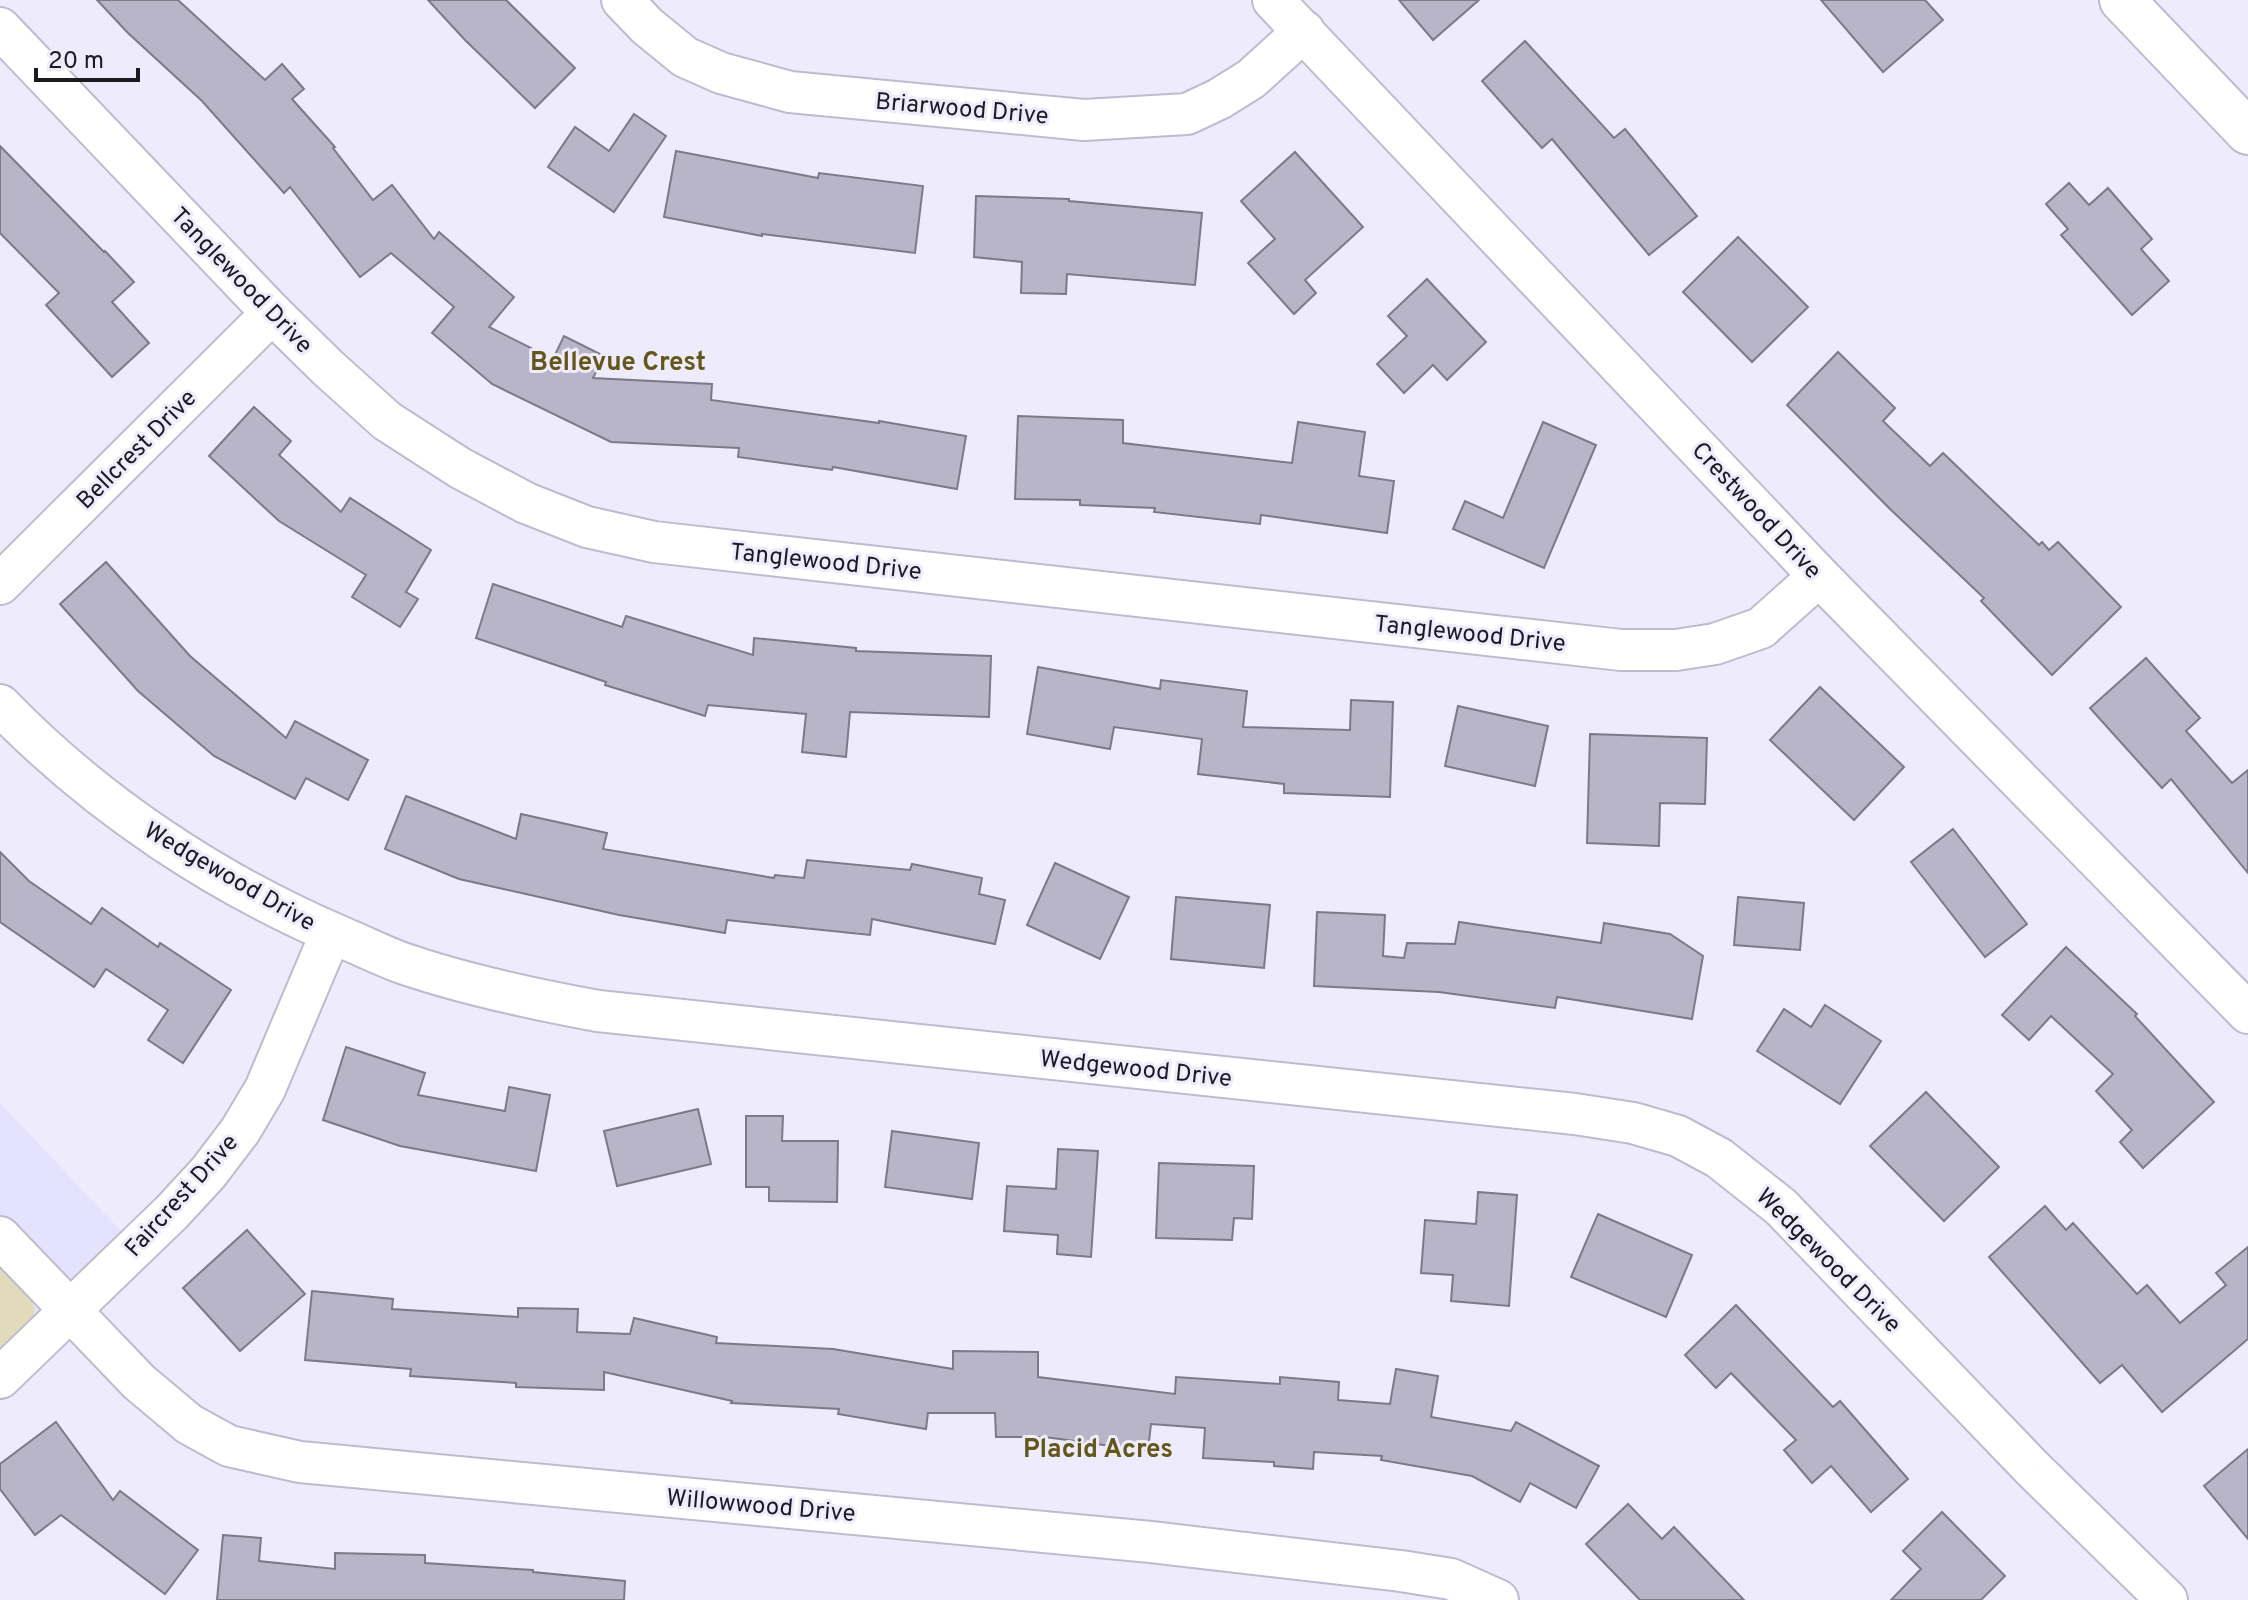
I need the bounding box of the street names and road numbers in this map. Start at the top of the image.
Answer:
street label: Briarwood Drive [874,87,1050,133]
street label: Tanglewood Drive [163,202,318,361]
street label: Bellcrest Drive [71,384,204,517]
street label: Crestwood Drive [1684,436,1827,586]
street label: Tanglewood Drive [729,538,923,588]
street label: Tanglewood Drive [1373,610,1567,660]
street label: Wedgewood Drive [138,816,320,939]
street label: Wedgewood Drive [1038,1045,1233,1095]
street label: Faircrest Drive [119,1129,246,1264]
street label: Wedgewood Drive [1749,1183,1906,1340]
street label: Willowwood Drive [665,1484,857,1530]

